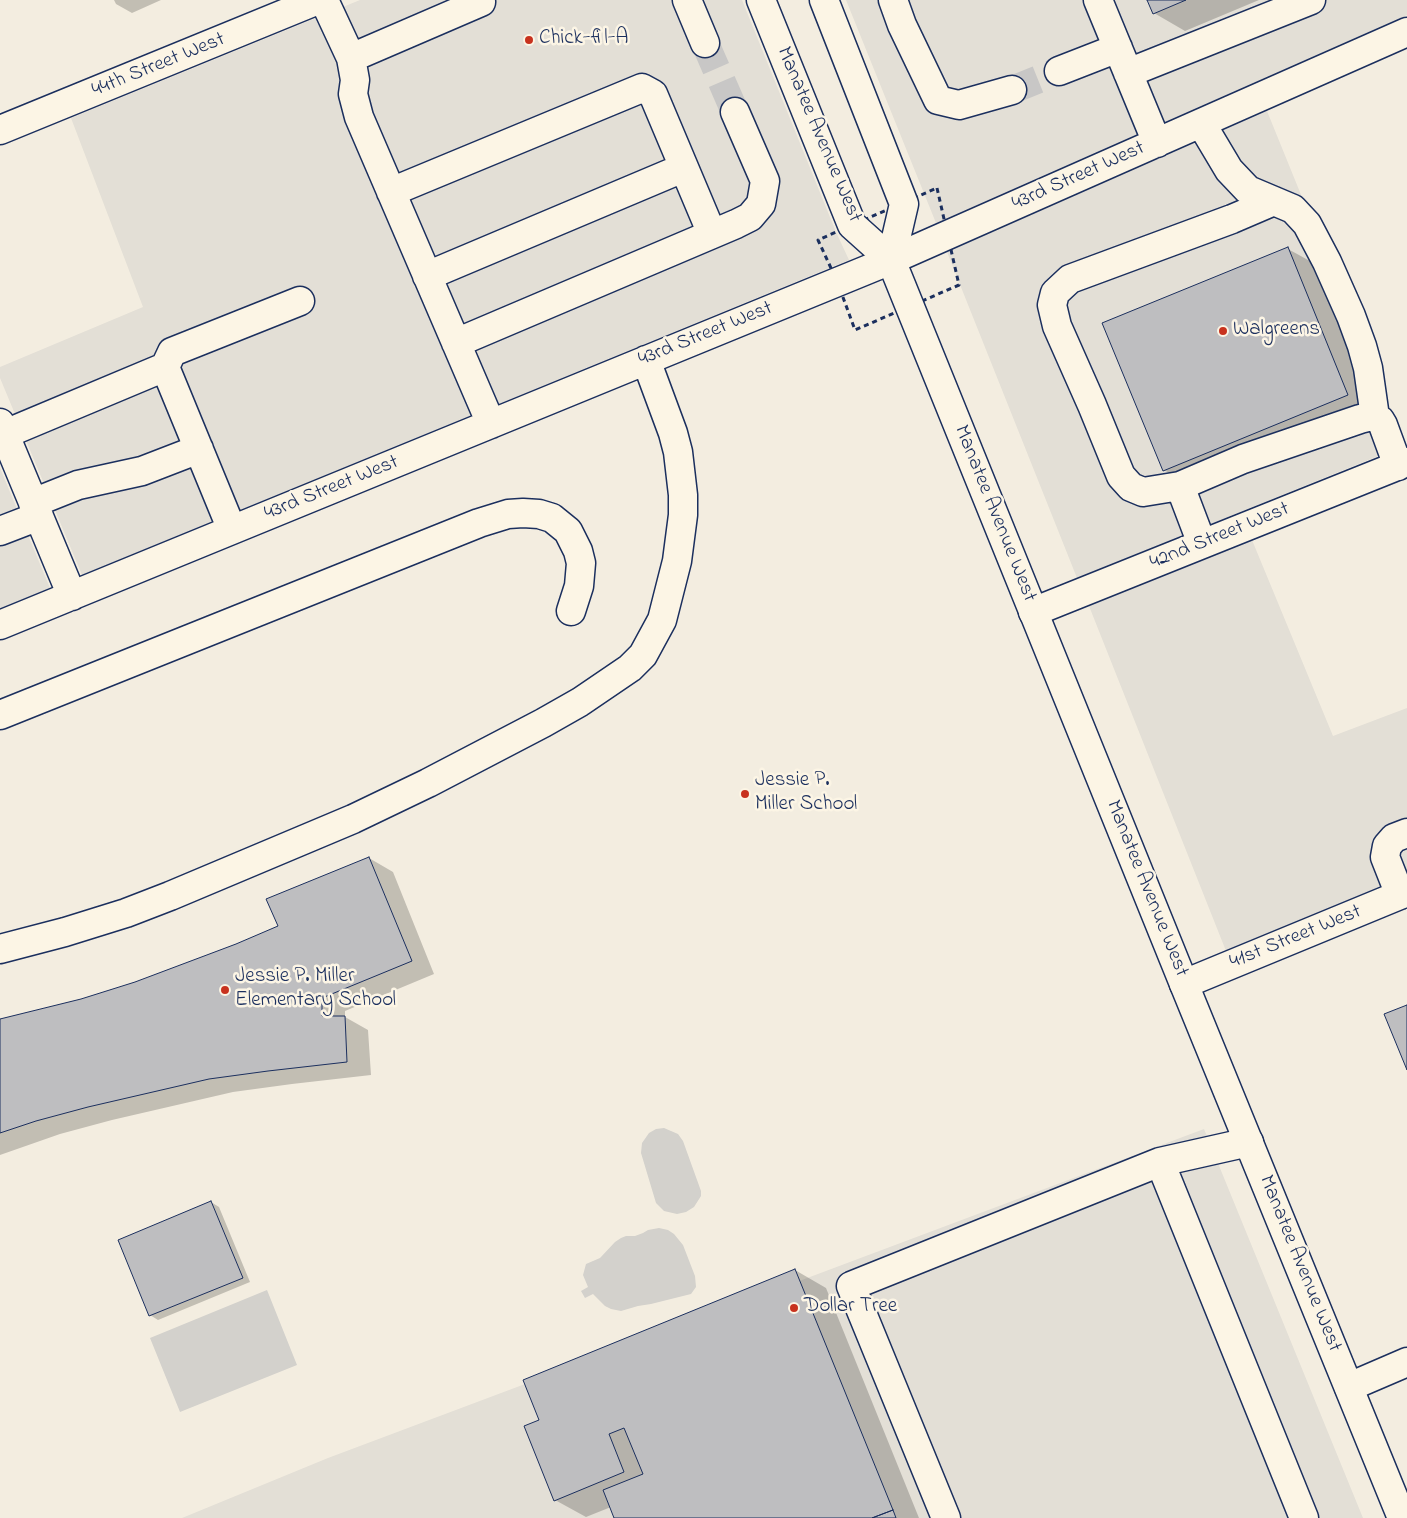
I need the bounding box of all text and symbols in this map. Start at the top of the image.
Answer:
place label: Chick-fil-A [539,27,629,53]
street label: 44th Street West [89,28,229,104]
marker: Chick-fil-A [523,34,535,46]
street label: Manatee Avenue West [770,43,866,227]
street label: 43rd Street West [1009,137,1149,217]
street label: 43rd Street West [635,297,777,373]
place label: Walgreens [1233,318,1320,344]
marker: Walgreens [1217,325,1229,337]
street label: Manatee Avenue West [947,422,1041,606]
street label: 43rd Street West [261,451,403,527]
street label: 42nd Street West [1147,498,1293,576]
place label: Jessie P. Miller School [755,769,857,819]
marker: Jessie P. Miller School [739,788,751,800]
street label: Manatee Avenue West [1099,797,1193,981]
street label: 41st Street West [1226,900,1366,976]
place label: Jessie P. Miller Elementary School [235,965,396,1015]
marker: Jessie P. Miller Elementary School [219,984,231,996]
street label: Manatee Avenue West [1252,1172,1346,1356]
place label: Dollar Tree [804,1295,897,1321]
marker: Dollar Tree [788,1302,800,1314]

